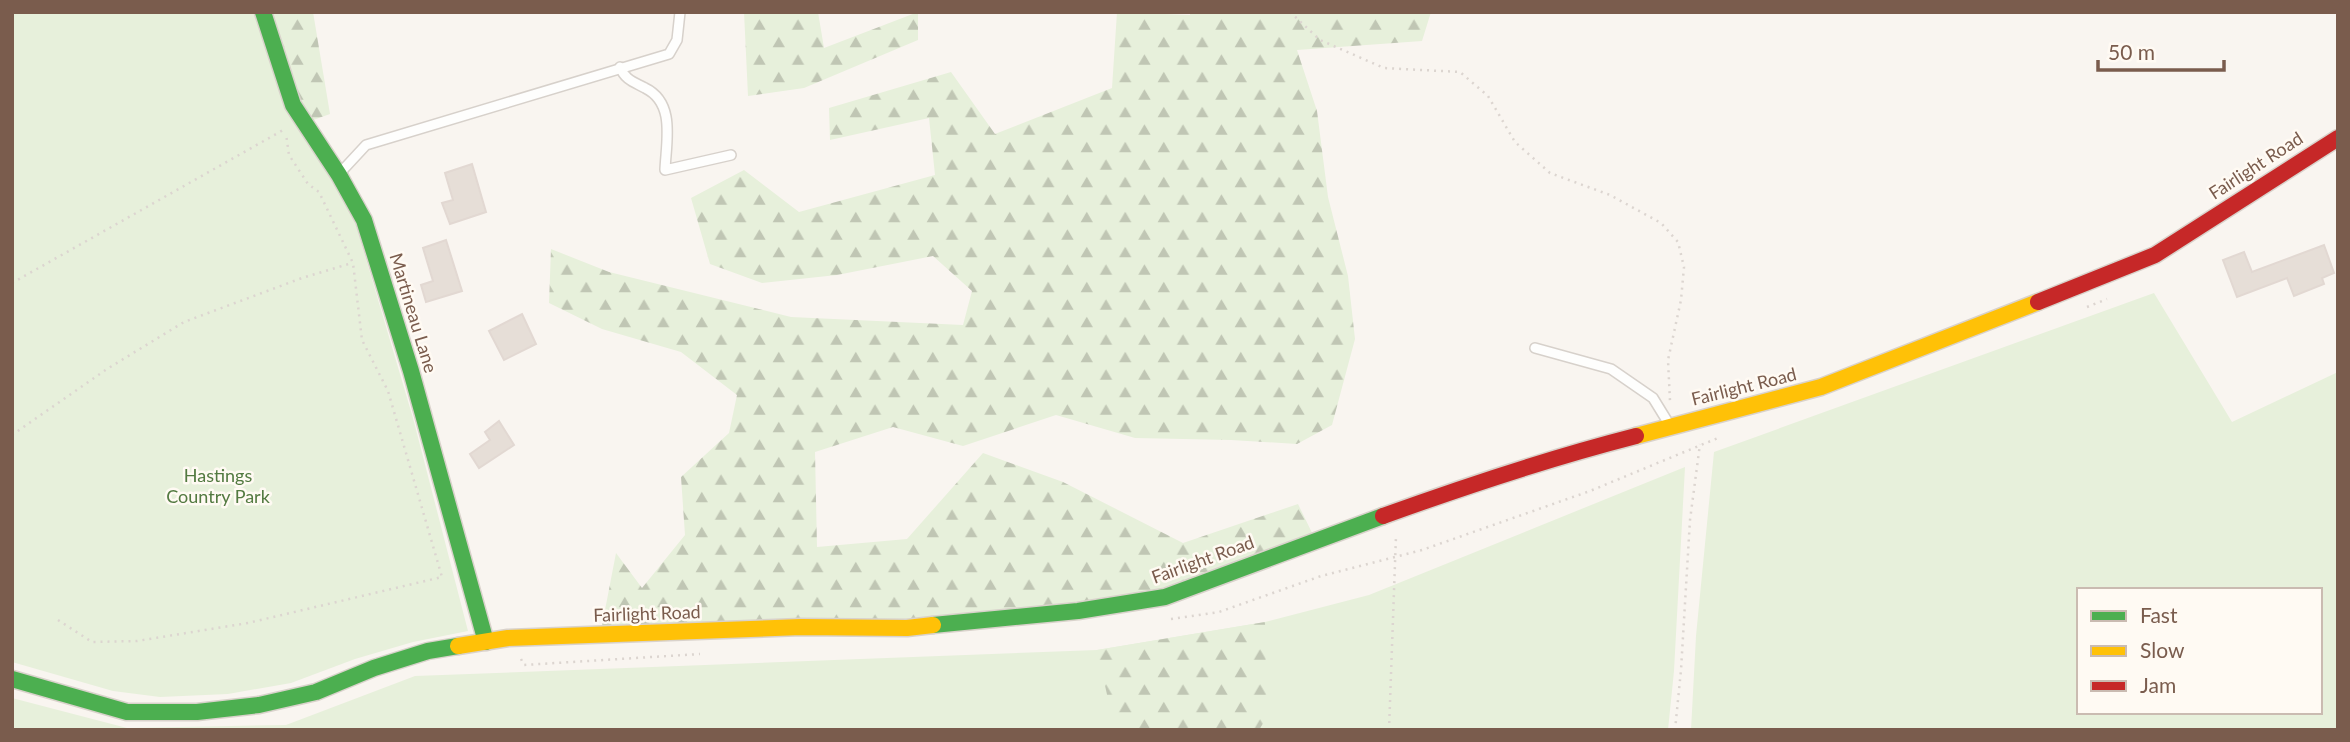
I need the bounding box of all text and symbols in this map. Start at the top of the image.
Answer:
scale bar [2098,28,2224,72]
text: 50 m [2108,39,2155,64]
street label: Fairlight Road [2204,127,2307,204]
street label: Martineau Lane [385,250,443,375]
street label: Fairlight Road [1689,362,1799,410]
park label: Hastings Country Park [166,464,271,507]
street label: Fairlight Road [1148,530,1257,588]
legend [2077,588,2322,714]
street label: Fairlight Road [593,600,701,626]
text: Fast [2140,602,2178,627]
text: Slow [2140,637,2185,662]
text: Jam [2140,672,2176,697]

